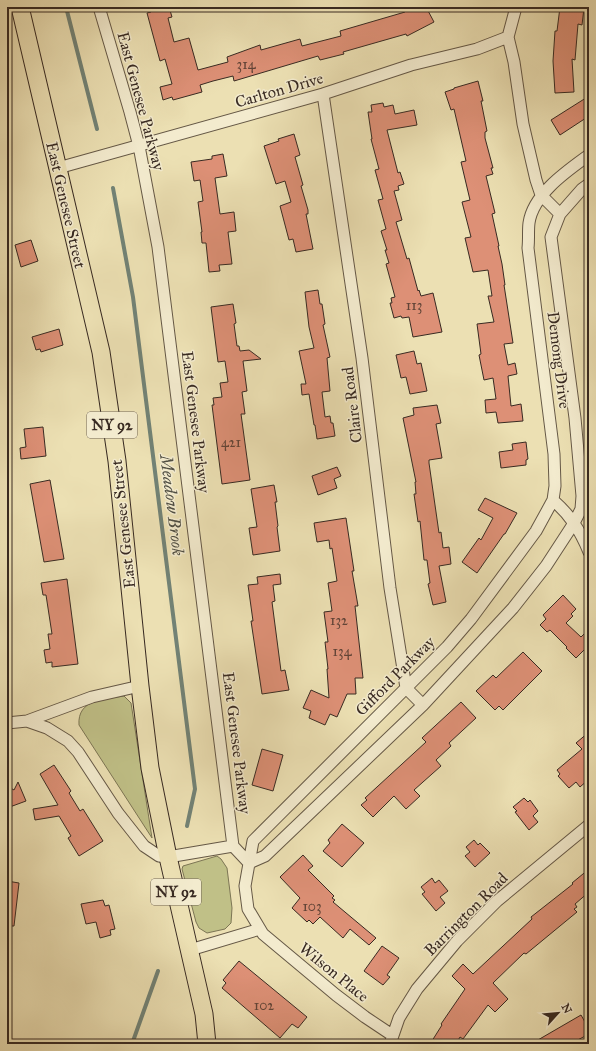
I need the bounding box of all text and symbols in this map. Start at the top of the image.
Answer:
street label: East Genesee Parkway [113,30,169,173]
house number: 314 [237,56,257,73]
street label: Carlton Drive [233,68,326,112]
street label: East Genesee Street [42,140,90,270]
house number: 113 [406,297,422,314]
street label: Demong Drive [543,310,574,410]
street label: East Genesee Parkway [178,350,214,495]
street label: Claire Road [338,366,366,444]
road number: NY 92 [87,412,137,438]
house number: 421 [221,434,242,451]
water label: Meadow Brook [155,451,189,557]
street label: East Genesee Street [107,458,139,589]
house number: 132 [330,612,348,629]
street label: Gifford Parkway [351,632,439,720]
house number: 134 [333,643,353,660]
street label: East Genesee Parkway [219,671,255,816]
street label: Barrington Road [420,868,512,960]
road number: NY 92 [151,879,201,905]
house number: 103 [302,898,322,915]
street label: Wilson Place [295,938,373,1006]
north arrow [538,993,578,1033]
house number: 102 [254,997,274,1014]
text: N [559,1002,575,1016]

